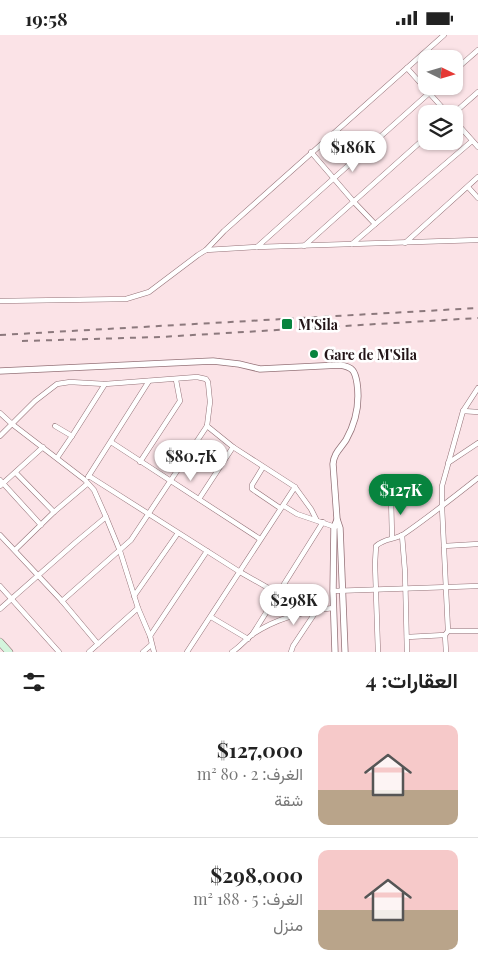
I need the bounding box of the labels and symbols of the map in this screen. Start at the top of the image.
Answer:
north arrow [418,50,462,95]
pin: $186K [318,131,388,173]
place label: M'Sila [298,315,339,334]
marker: M'Sila [280,317,294,331]
place label: Gare de M'Sila [324,345,418,364]
marker: Gare de M'Sila [308,348,320,360]
pin: $80.7K [150,439,232,482]
pin: $127K [366,473,436,516]
pin: $298K [259,583,329,626]

